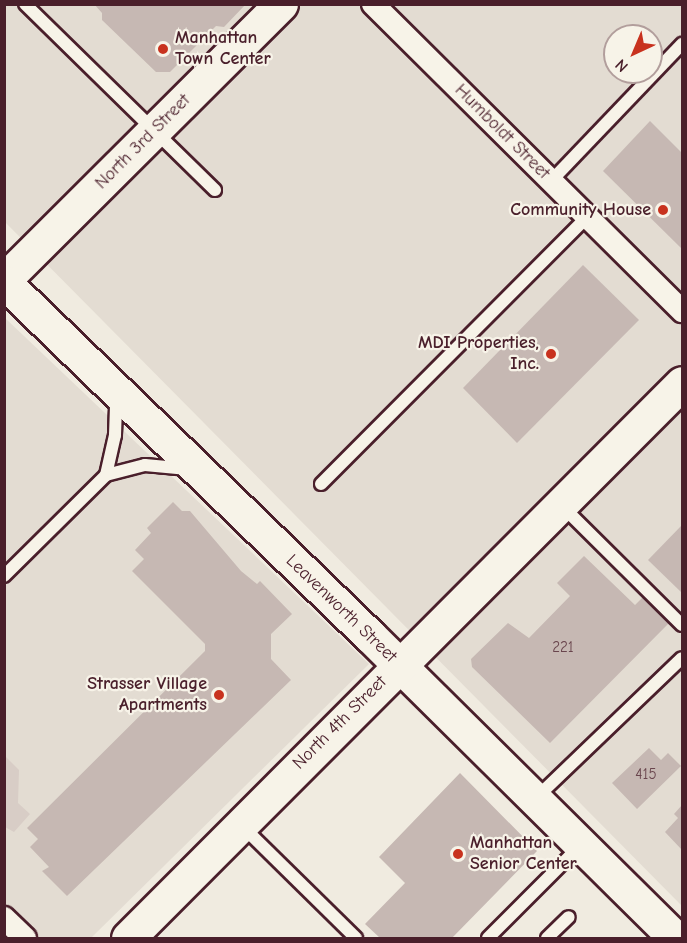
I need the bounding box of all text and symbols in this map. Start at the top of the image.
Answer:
north arrow [603,24,663,84]
place label: Manhattan Town Center [175,28,271,70]
marker: Manhattan Town Center [156,42,170,56]
text: N [612,55,632,76]
street label: Humboldt Street [450,80,554,184]
street label: North 3rd Street [91,90,195,194]
place label: Community House [510,199,651,221]
marker: Community House [656,203,670,217]
place label: MDI Properties, Inc. [418,333,539,376]
marker: MDI Properties, Inc. [544,347,558,361]
street label: Leavenworth Street [281,550,401,668]
house number: 221 [552,639,574,657]
street label: North 4th Street [289,672,391,774]
place label: Strasser Village Apartments [87,674,207,716]
marker: Strasser Village Apartments [212,688,226,702]
house number: 415 [635,766,657,784]
place label: Manhattan Senior Center [470,833,577,876]
marker: Manhattan Senior Center [451,847,465,861]

